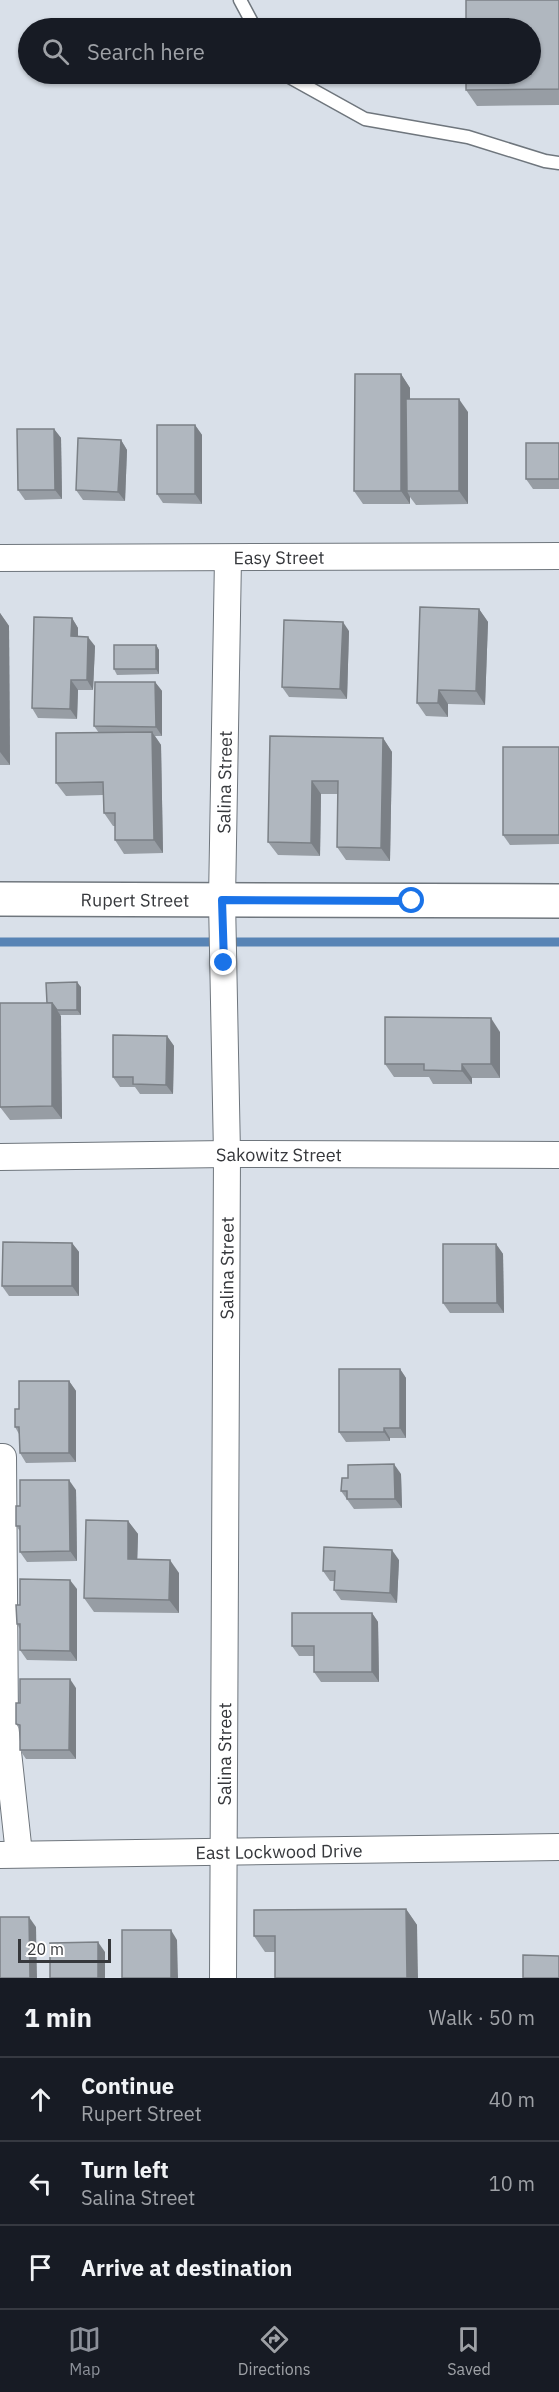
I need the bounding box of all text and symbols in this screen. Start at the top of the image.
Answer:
search box [18,18,541,84]
icon: search [39,35,72,68]
text: Search here [87,37,205,66]
street label: Easy Street [233,545,325,569]
street label: Salina Street [212,730,236,834]
route start [398,887,424,913]
street label: Rupert Street [81,888,189,911]
route end [210,949,236,975]
street label: Sakowitz Street [216,1142,342,1166]
street label: Salina Street [215,1216,238,1320]
street label: Salina Street [212,1702,236,1806]
street label: East Lockwood Drive [195,1838,363,1864]
scale bar [18,1936,111,1964]
text: 20 m [27,1939,64,1959]
text: 1 min [24,2000,92,2034]
text: Walk · 50 m [429,2004,535,2031]
text: Continue [81,2071,174,2100]
icon: ahead [24,2083,57,2116]
text: 40 m [489,2086,535,2113]
text: Rupert Street [81,2100,202,2127]
text: Turn left [81,2155,169,2184]
icon: left [24,2167,57,2200]
text: 10 m [489,2170,535,2197]
text: Salina Street [81,2184,195,2211]
icon: arrive [24,2251,57,2284]
text: Arrive at destination [81,2253,292,2282]
tab: Map [68,2323,101,2379]
tab: Directions [238,2323,311,2379]
tab: Saved [447,2323,491,2379]

